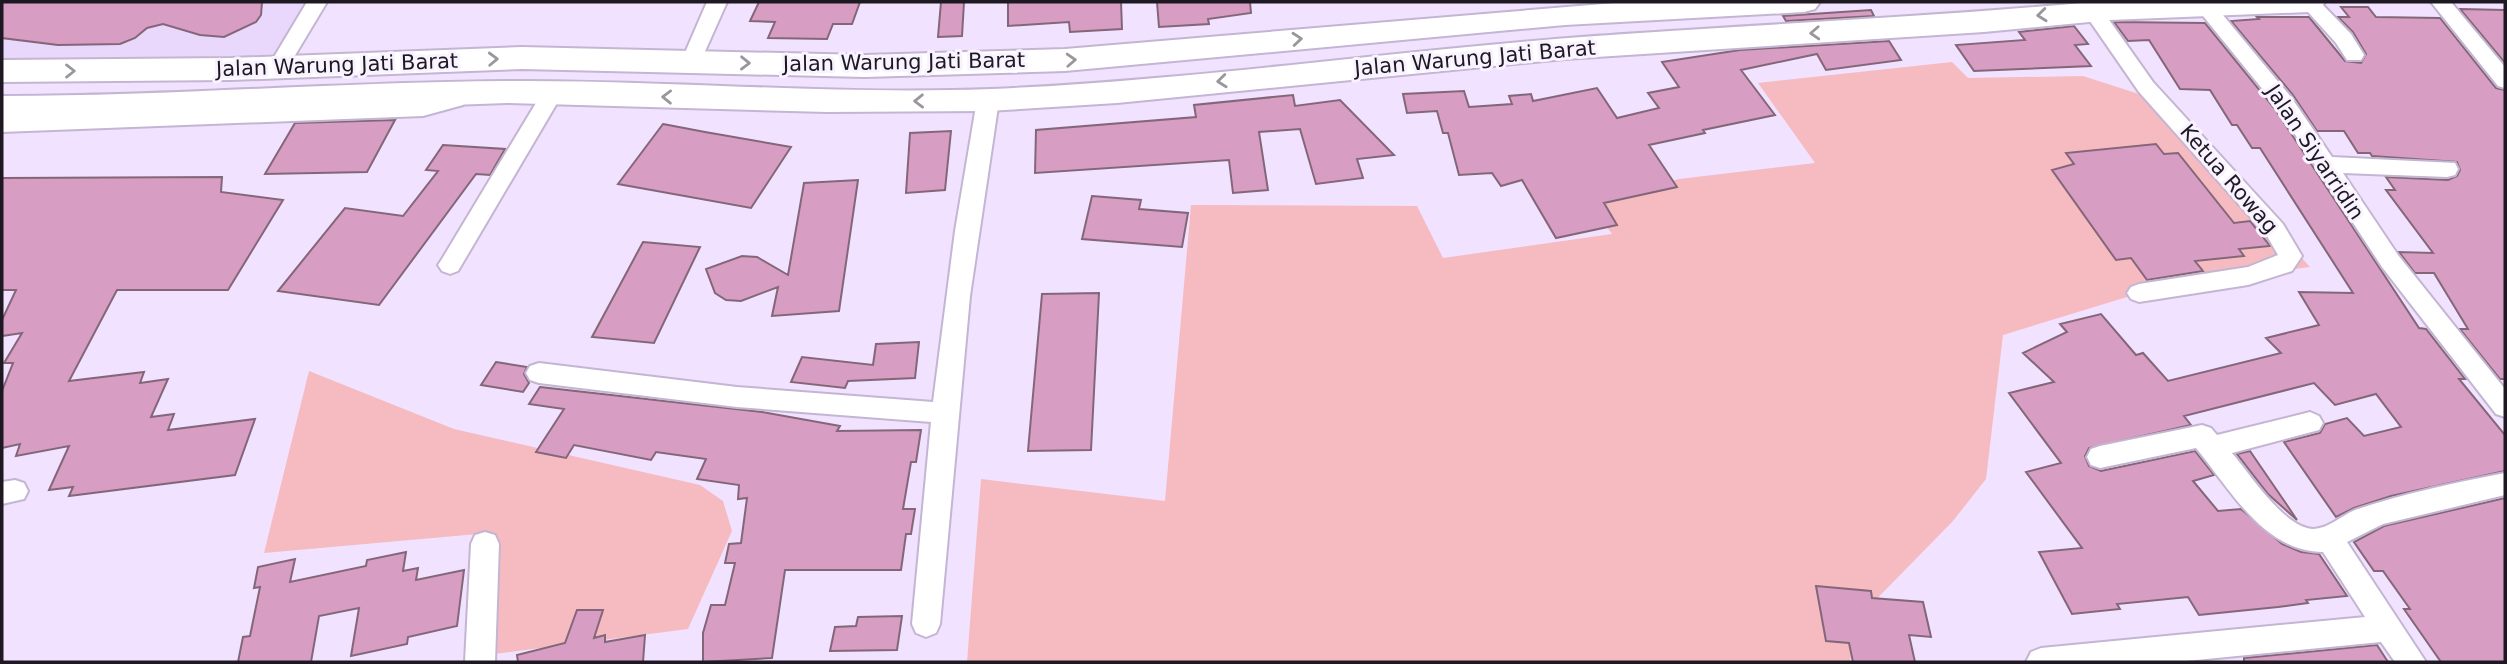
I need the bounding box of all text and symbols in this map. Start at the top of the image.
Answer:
one-way arrow [2036,8,2048,23]
one-way arrow [1810,25,1821,40]
one-way arrow [1292,32,1303,47]
street label: Jalan Warung Jati Barat [1351,35,1597,81]
street label: Jalan Warung Jati Barat [781,48,1025,76]
street label: Jalan Warung Jati Barat [214,49,458,81]
one-way arrow [488,52,499,67]
one-way arrow [1065,52,1076,67]
one-way arrow [740,56,751,71]
one-way arrow [65,63,76,79]
one-way arrow [1217,74,1228,89]
street label: Jalan Siyarridin [2260,78,2369,224]
one-way arrow [662,89,673,104]
one-way arrow [914,93,924,109]
street label: Ketua Rowag [2175,120,2283,238]

